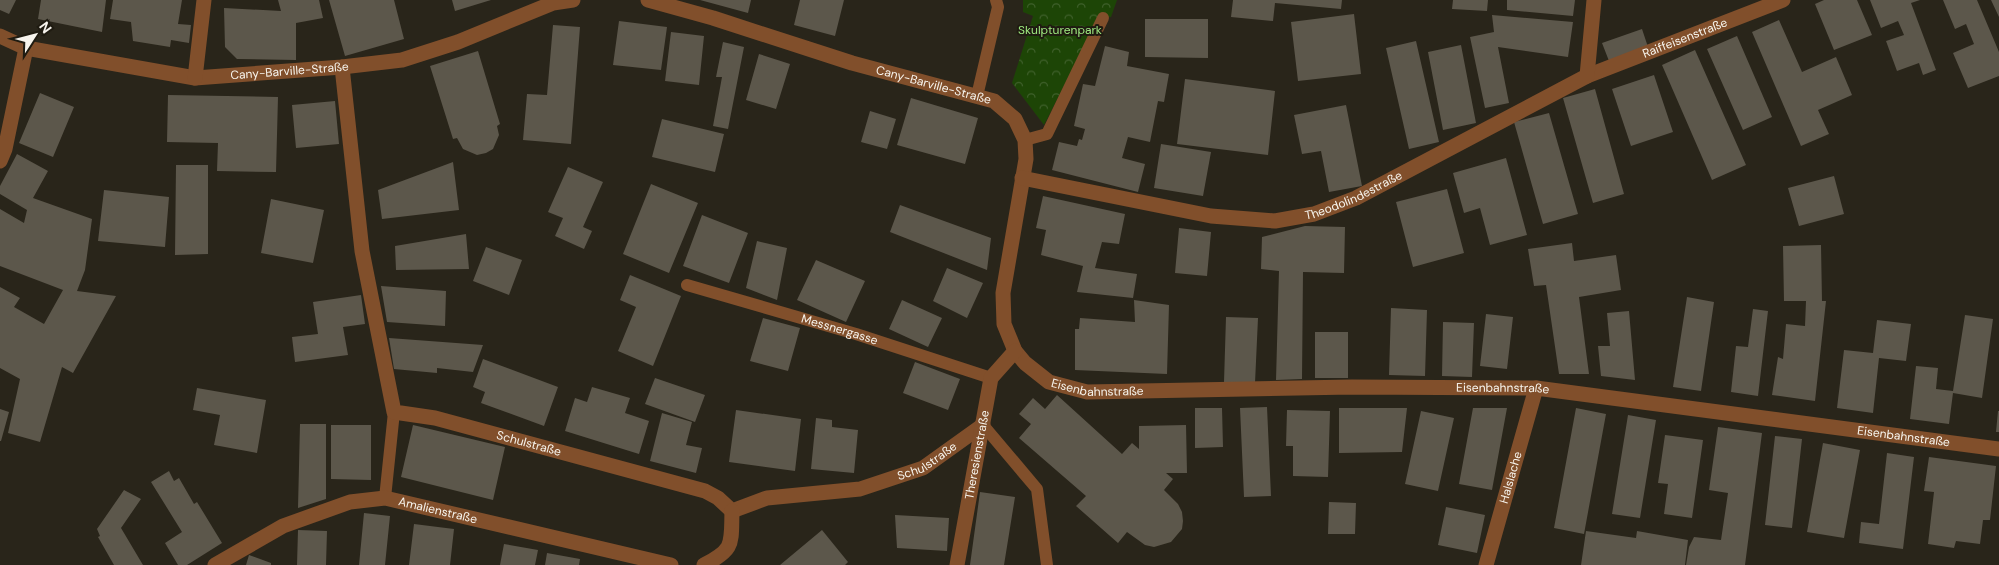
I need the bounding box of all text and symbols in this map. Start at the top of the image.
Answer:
north arrow [10,10,60,60]
street label: Raiffeisenstraße [1640,14,1730,62]
text: N [35,18,56,37]
park label: Skulpturenpark [1018,22,1102,38]
street label: Cany-Barville-Straße [230,58,350,83]
street label: Cany-Barville-Straße [874,62,993,108]
street label: Theodolindestraße [1304,167,1405,223]
street label: Messnergasse [799,311,880,349]
street label: Eisenbahnstraße [1049,375,1144,400]
street label: Eisenbahnstraße [1456,380,1551,398]
street label: Theresienstraße [961,409,993,501]
street label: Eisenbahnstraße [1856,422,1951,450]
street label: Schulstraße [495,427,563,460]
street label: Schulstraße [895,438,960,484]
street label: Halslache [1496,449,1526,505]
street label: Amalienstraße [397,493,479,527]

